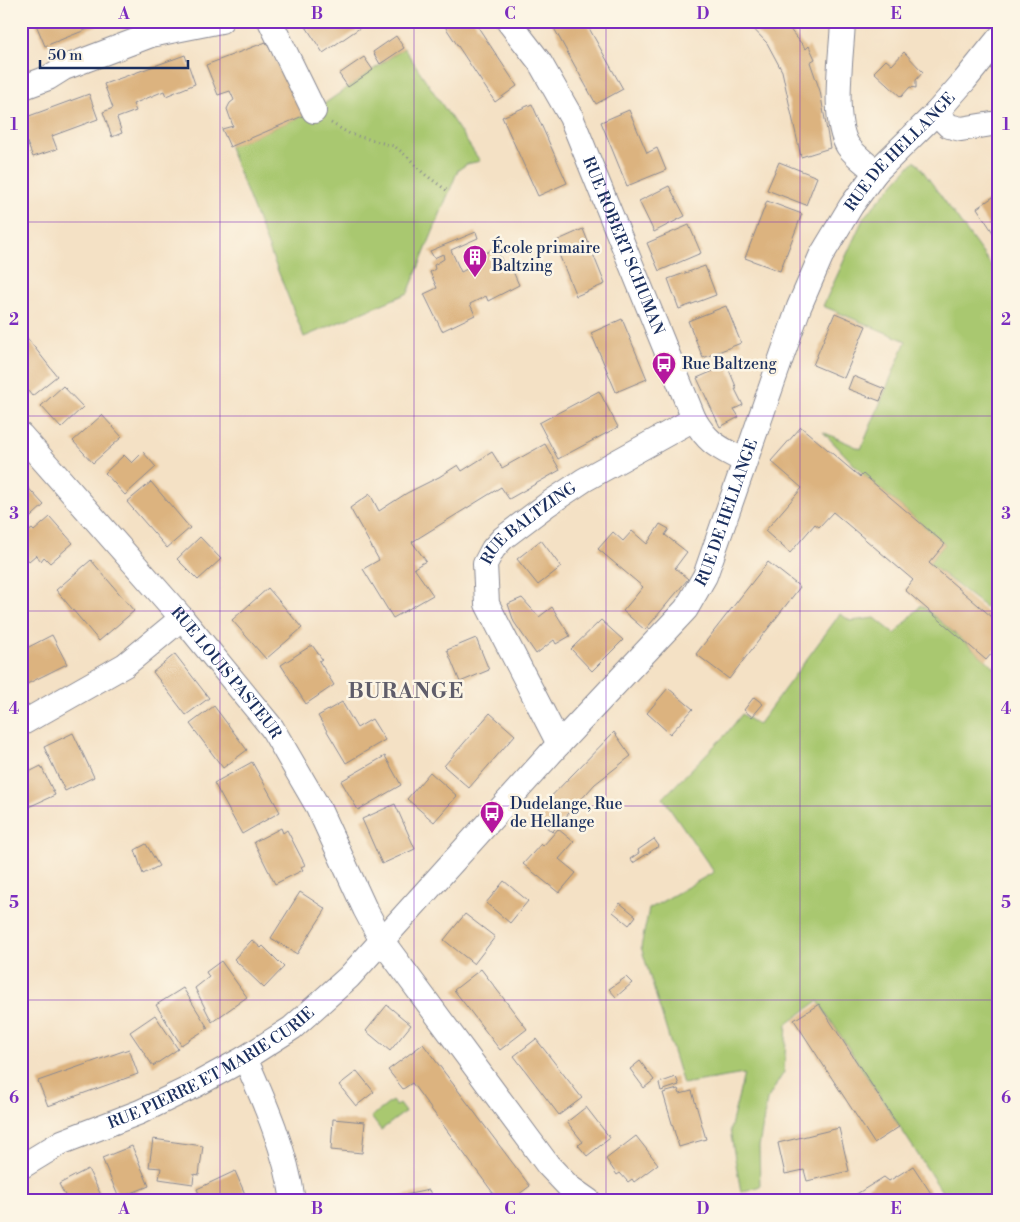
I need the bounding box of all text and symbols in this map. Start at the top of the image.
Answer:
text: A [117,4,130,24]
text: B [311,4,323,24]
text: C [504,4,516,24]
text: D [697,4,710,24]
text: E [890,4,902,24]
scale bar [40,38,188,70]
text: 50 m [48,46,82,65]
street label: RUE DE HELLANGE [840,88,960,215]
text: 1 [10,115,18,135]
text: 1 [1002,115,1010,135]
street label: RUE ROBERT SCHUMAN [578,154,669,338]
place label: École primaire Baltzing [491,236,600,276]
building icon: École primaire Baltzing [462,244,488,278]
text: 2 [9,310,19,330]
text: 2 [1001,310,1011,330]
bus stop icon: Rue Baltzeng [651,351,677,385]
place label: Rue Baltzeng [682,354,778,374]
street label: RUE DE HELLANGE [691,436,762,590]
street label: RUE BALTZING [476,478,580,568]
text: 3 [9,504,19,524]
text: 3 [1001,504,1011,524]
street label: RUE LOUIS PASTEUR [167,602,286,743]
district label: BURANGE [348,679,464,705]
text: 4 [9,699,20,719]
text: 4 [1001,699,1012,719]
place label: Dudelange, Rue de Hellange [510,794,623,832]
bus stop icon: Dudelange, Rue de Hellange [479,800,505,834]
text: 5 [9,893,19,913]
text: 5 [1001,893,1011,913]
street label: RUE PIERRE ET MARIE CURIE [105,1003,319,1133]
text: 6 [9,1088,19,1108]
text: 6 [1001,1088,1011,1108]
text: A [117,1199,130,1219]
text: B [311,1199,323,1219]
text: C [504,1199,516,1219]
text: D [697,1199,710,1219]
text: E [890,1199,902,1219]

